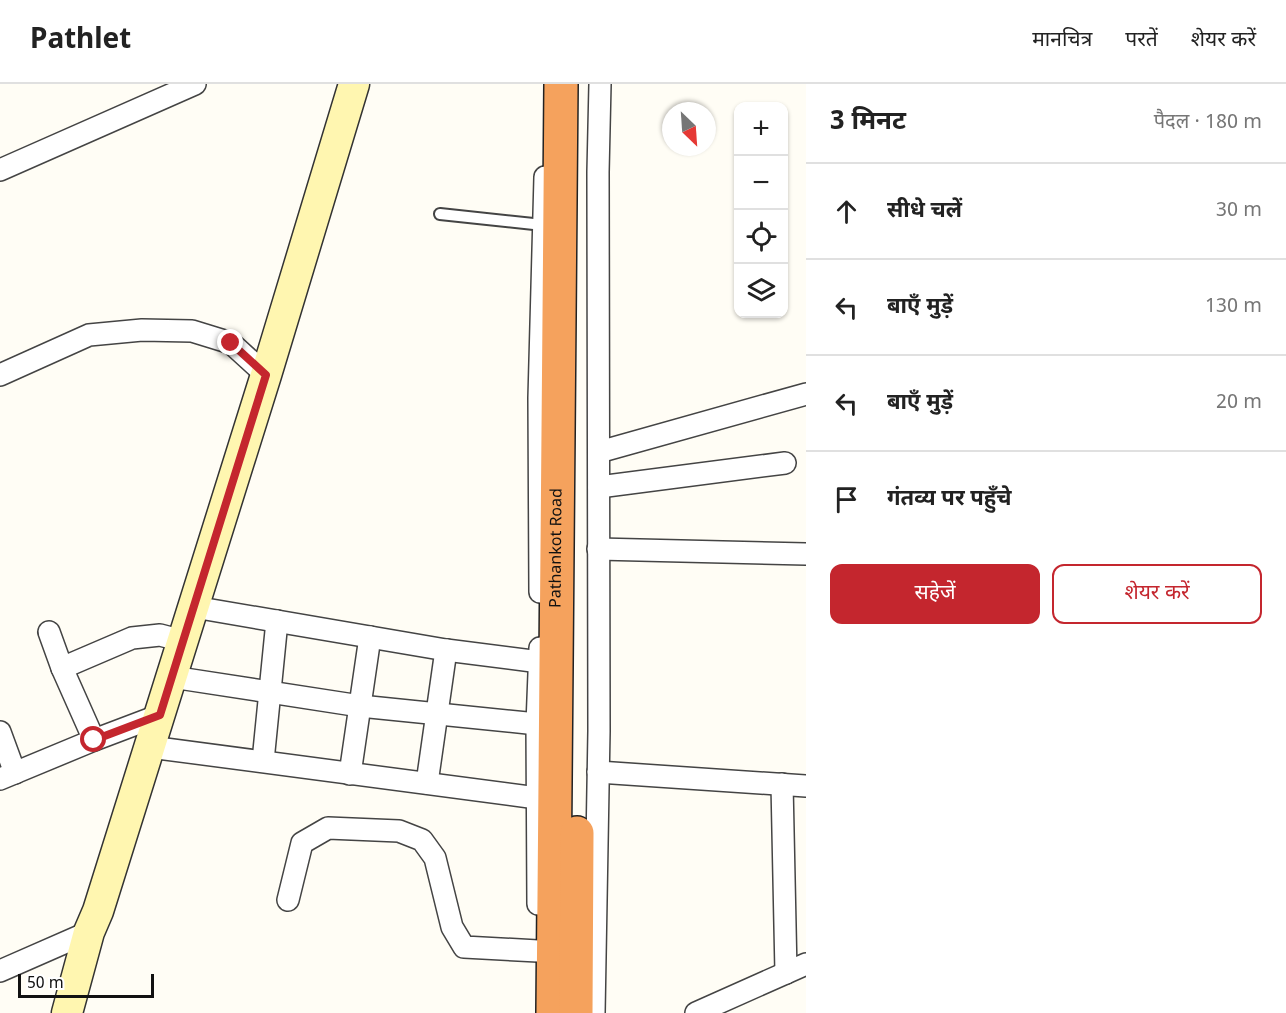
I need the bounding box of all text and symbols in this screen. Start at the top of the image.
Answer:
text: Pathlet [30,23,131,59]
text: मानचित्र [1032,27,1092,55]
text: परतें [1125,27,1158,55]
text: शेयर करें [1191,27,1256,55]
north arrow [662,102,716,156]
map controls [734,102,788,318]
button: + [734,102,788,156]
text: 3 मिनट [830,106,906,140]
text: पैदल · 180 m [1154,110,1262,136]
button: − [734,156,788,210]
icon: ahead [830,195,863,228]
text: सीधे चलें [887,197,962,226]
text: 30 m [1216,198,1262,224]
button: locate [734,210,788,264]
button: layers [734,264,788,318]
icon: left [830,291,863,324]
text: बाएँ मुड़ें [887,293,953,322]
text: 130 m [1205,294,1262,320]
route end [217,329,243,355]
icon: left [830,387,863,420]
text: बाएँ मुड़ें [887,389,953,418]
text: 20 m [1216,390,1262,416]
icon: arrive [830,483,863,516]
text: गंतव्य पर पहुँचे [887,485,1012,514]
street label: Pathankot Road [546,488,568,608]
button: सहेजें [830,564,1040,624]
button: शेयर करें [1052,564,1262,624]
route start [80,726,106,752]
scale bar [18,971,154,998]
text: 50 m [27,974,64,995]

